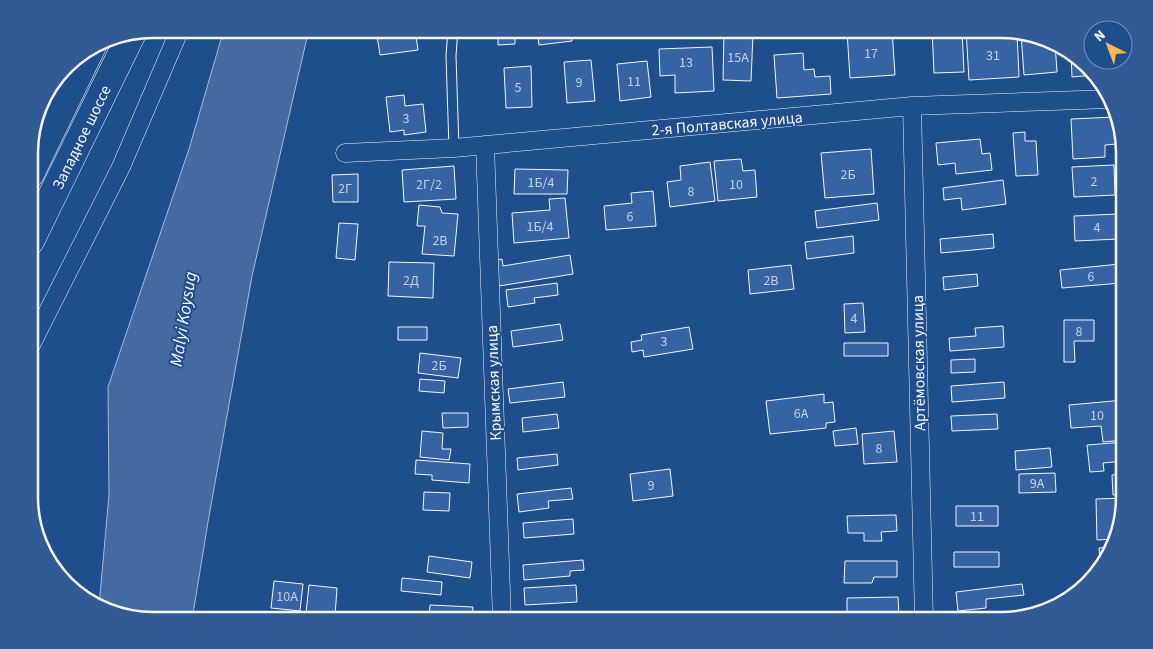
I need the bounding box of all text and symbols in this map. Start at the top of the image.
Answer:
north arrow [1083,20,1133,70]
text: N [1090,26,1110,47]
house number: 17 [864,44,878,64]
house number: 31 [986,46,1000,66]
house number: 15А [727,48,749,68]
house number: 13 [679,53,693,73]
house number: 11 [627,72,641,92]
house number: 9 [576,73,583,93]
house number: 5 [515,78,522,98]
street label: Западное шоссе [47,82,117,193]
street label: 2-я Полтавская улица [651,106,803,142]
house number: 3 [403,109,410,129]
house number: 2Б [840,165,856,185]
house number: 2 [1091,172,1098,192]
house number: 1Б/4 [528,173,555,193]
house number: 2Г/2 [416,175,442,195]
house number: 10 [729,175,743,195]
house number: 2Г [338,179,352,199]
house number: 8 [688,182,695,202]
house number: 6 [627,207,634,227]
house number: 1Б/4 [527,217,554,237]
house number: 4 [1094,218,1101,238]
house number: 2В [432,231,448,251]
house number: 6 [1088,267,1095,287]
water label: Malyi Koysug [164,270,203,368]
house number: 2Д [403,271,419,291]
house number: 2В [763,271,779,291]
street label: Артёмовская улица [907,295,931,431]
house number: 4 [851,309,858,329]
house number: 8 [1076,322,1083,342]
street label: Крымская улица [481,325,507,441]
house number: 3 [661,332,668,352]
house number: 2Б [431,356,447,376]
house number: 6А [794,404,809,424]
house number: 10 [1090,406,1104,426]
house number: 8 [876,439,883,459]
house number: 9А [1030,474,1045,494]
house number: 9 [648,476,655,496]
house number: 11 [970,507,984,527]
house number: 10А [276,587,298,607]

